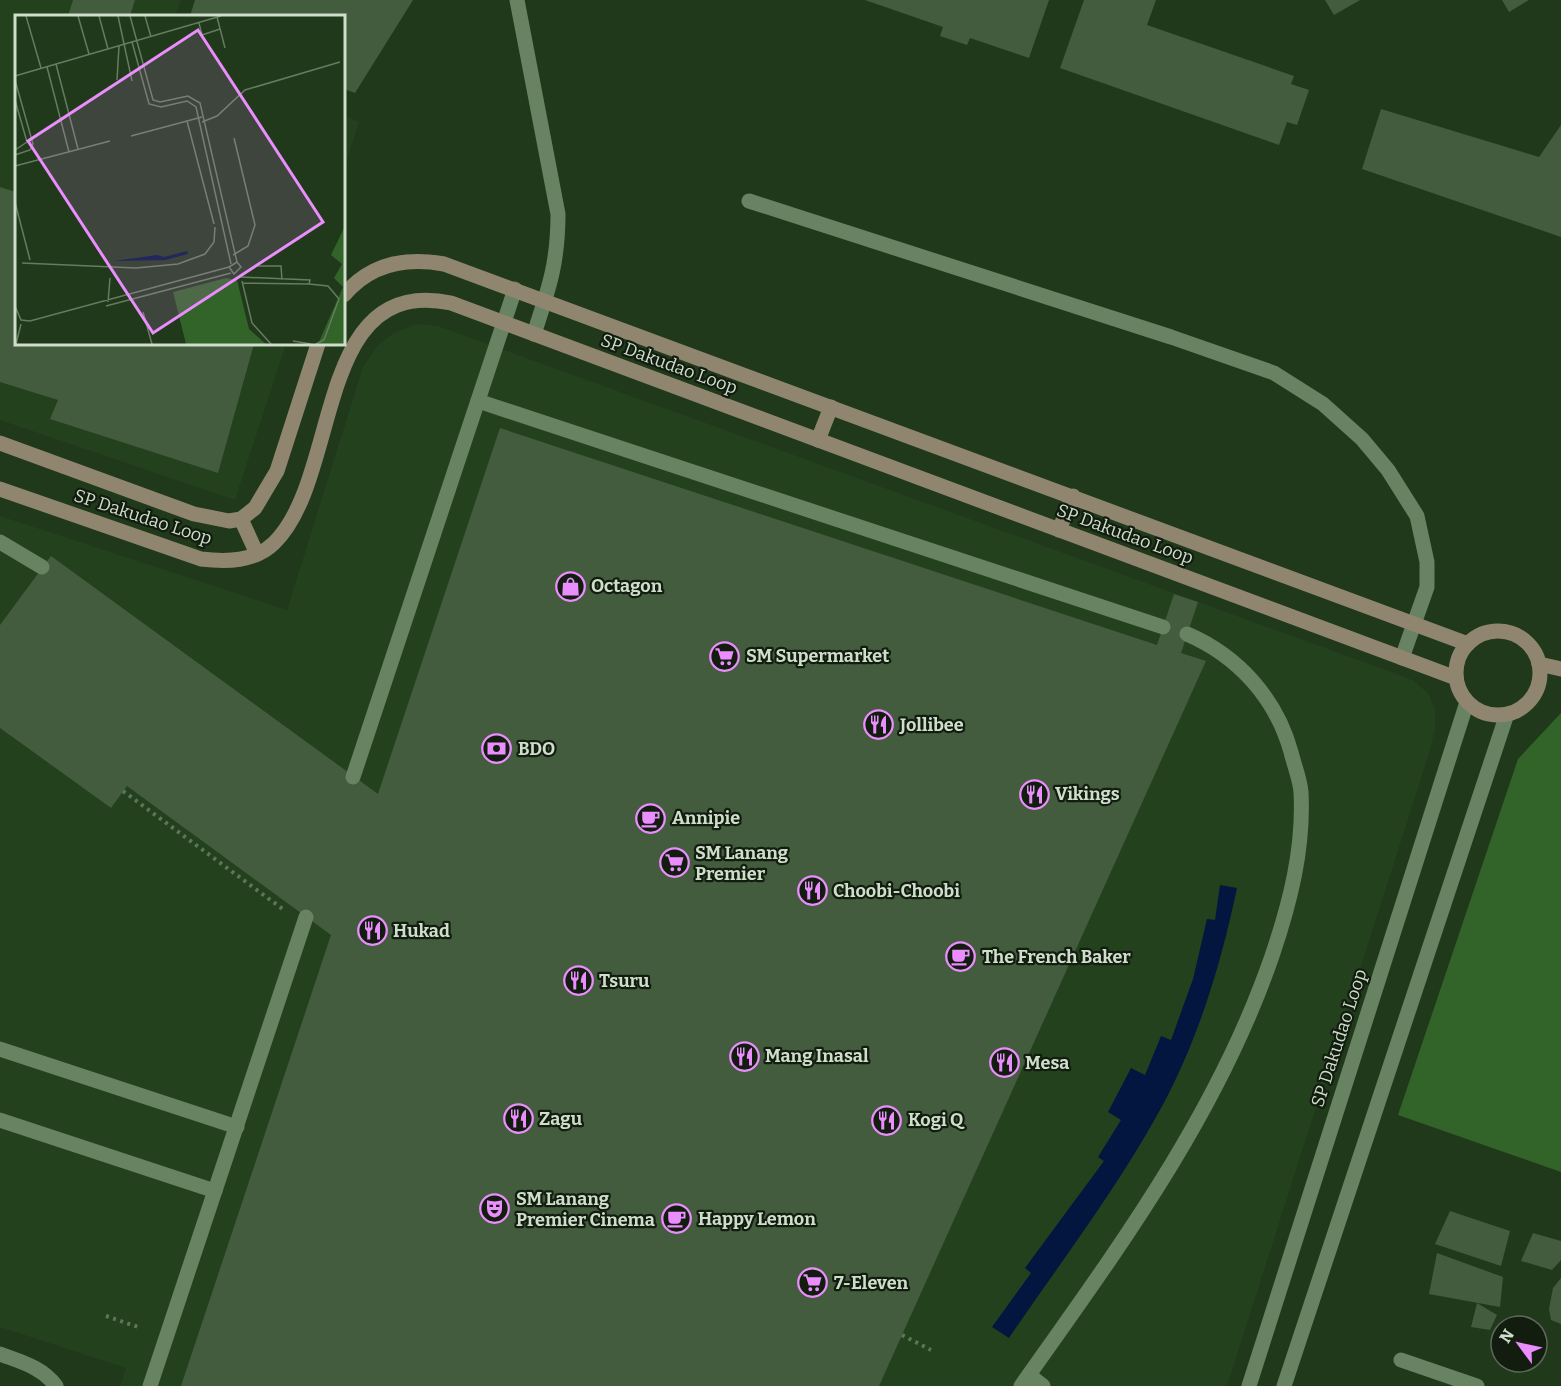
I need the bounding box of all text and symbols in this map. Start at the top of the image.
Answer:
inset map [15,15,345,345]
street label: SP Dakudao Loop [598,329,740,399]
street label: SP Dakudao Loop [71,484,215,550]
street label: SP Dakudao Loop [1054,499,1196,569]
shop icon: Octagon [554,570,586,602]
place label: Octagon [591,575,663,597]
supermarket icon: SM Supermarket [709,640,741,672]
place label: SM Supermarket [746,645,889,667]
restaurant icon: Jollibee [863,709,895,741]
place label: Jollibee [899,714,964,736]
bank icon: BDO [481,733,513,765]
place label: BDO [518,738,555,760]
restaurant icon: Vikings [1018,778,1050,810]
place label: Vikings [1055,783,1120,805]
cafe icon: Annipie [635,802,667,834]
place label: Annipie [672,807,740,829]
place label: SM Lanang Premier [695,842,789,885]
supermarket icon: SM Lanang Premier [658,847,690,879]
restaurant icon: Choobi-Choobi [796,875,828,907]
place label: Choobi-Choobi [833,880,960,902]
restaurant icon: Hukad [356,915,388,947]
place label: Hukad [393,920,450,942]
cafe icon: The French Baker [945,941,977,973]
place label: The French Baker [982,946,1131,968]
restaurant icon: Tsuru [562,965,594,997]
street label: SP Dakudao Loop [1306,966,1372,1110]
place label: Tsuru [599,970,650,992]
restaurant icon: Mang Inasal [728,1040,760,1072]
place label: Mang Inasal [765,1045,869,1067]
restaurant icon: Mesa [988,1047,1020,1079]
place label: Mesa [1025,1052,1069,1074]
restaurant icon: Zagu [502,1103,534,1135]
restaurant icon: Kogi Q [871,1104,903,1136]
place label: Zagu [539,1108,583,1130]
place label: Kogi Q [908,1109,965,1131]
place label: SM Lanang Premier Cinema [516,1188,655,1231]
theatre icon: SM Lanang Premier Cinema [479,1193,511,1225]
cafe icon: Happy Lemon [661,1203,693,1235]
place label: Happy Lemon [698,1208,816,1230]
supermarket icon: 7-Eleven [797,1267,829,1299]
place label: 7-Eleven [834,1272,909,1294]
north arrow [1489,1314,1549,1374]
text: N [1496,1326,1518,1346]

